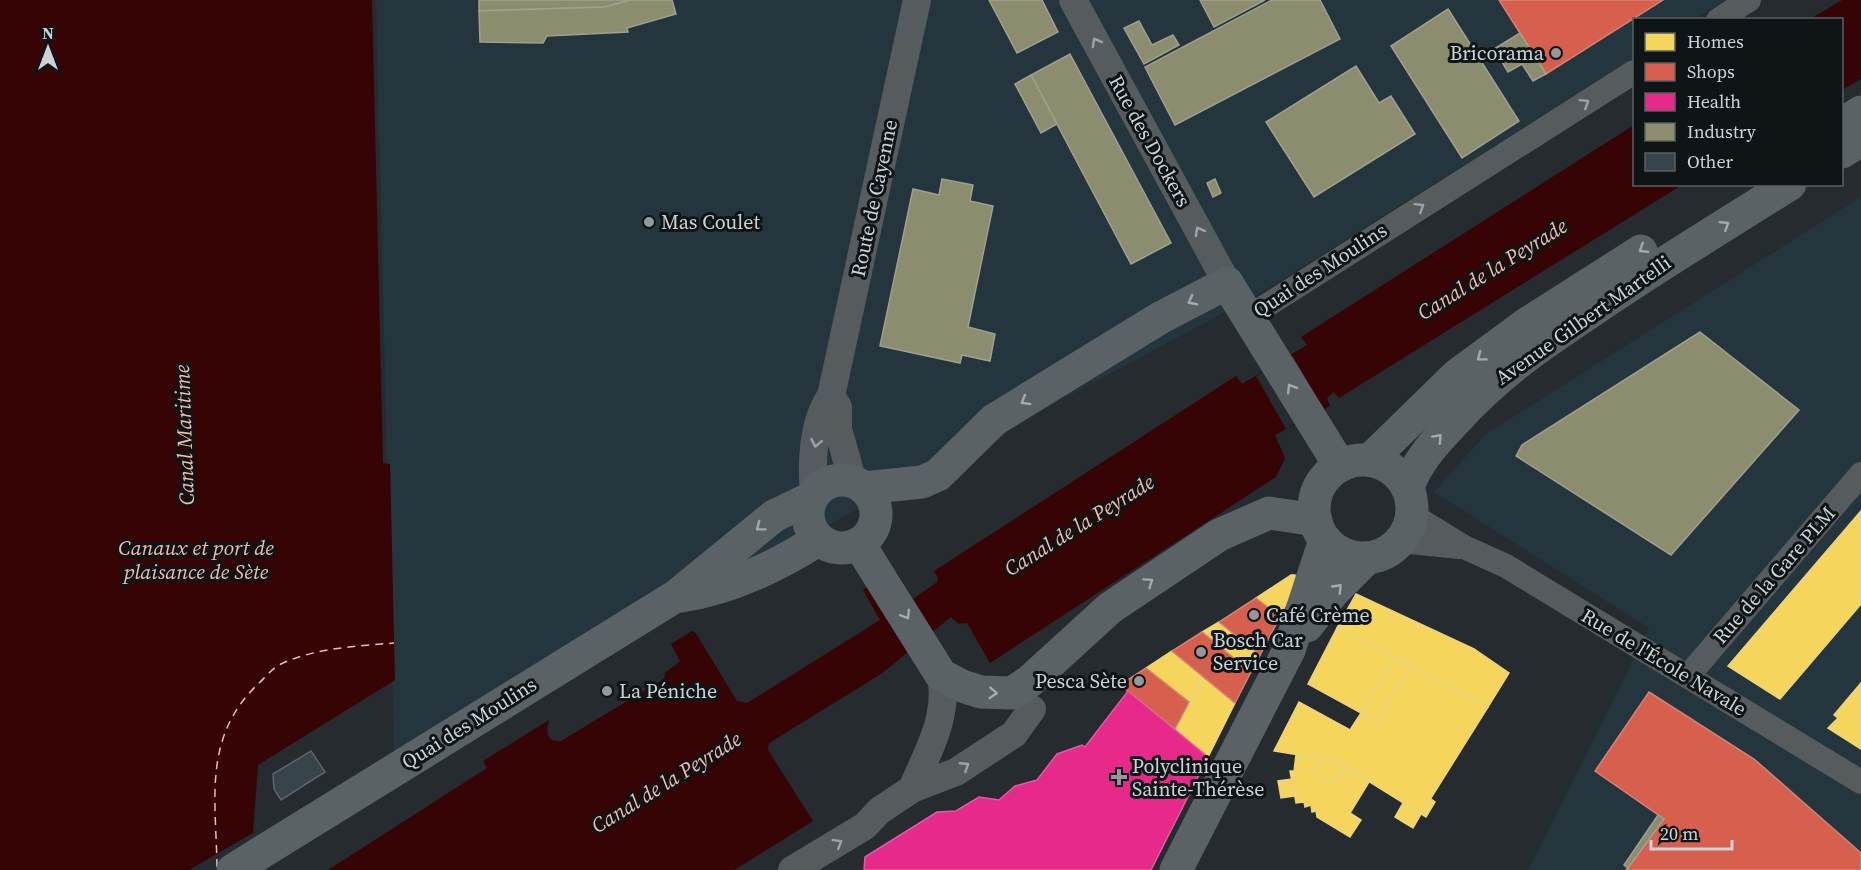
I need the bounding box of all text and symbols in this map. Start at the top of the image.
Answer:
north arrow [18,18,78,78]
legend [1633,18,1843,186]
text: N [42,22,54,44]
text: Homes [1687,29,1744,54]
one-way arrow [1092,38,1103,48]
place label: Bricorama [1450,39,1545,67]
marker: Bricorama [1549,46,1563,60]
text: Shops [1687,59,1735,84]
street label: Rue des Dockers [1102,70,1198,212]
text: Health [1687,89,1741,114]
one-way arrow [1578,99,1589,110]
street label: Route de Cayenne [844,117,904,279]
text: Industry [1687,119,1757,144]
text: Other [1687,149,1734,174]
one-way arrow [1414,202,1424,214]
place label: Mas Coulet [661,208,760,236]
water label: Canal de la Peyrade [1412,211,1573,327]
marker: Mas Coulet [642,215,656,229]
street label: Quai des Moulins [1248,216,1392,324]
one-way arrow [1719,220,1729,232]
one-way arrow [1195,227,1207,238]
one-way arrow [1639,242,1649,254]
street label: Avenue Gilbert Martelli [1490,249,1676,391]
one-way arrow [1188,294,1199,306]
one-way arrow [1477,350,1488,361]
water label: Canal Maritime [167,364,201,506]
one-way arrow [1286,384,1298,394]
one-way arrow [1021,394,1031,406]
one-way arrow [1431,435,1442,446]
one-way arrow [810,438,823,448]
water label: Canal de la Peyrade [999,467,1160,583]
street label: Rue de la Gare PLM [1706,500,1842,650]
one-way arrow [756,520,767,531]
water label: Canaux et port de plaisance de Sète [118,533,274,586]
one-way arrow [1142,578,1153,589]
one-way arrow [1331,584,1342,594]
place label: Café Crème [1266,601,1370,629]
street label: Rue de l'École Navale [1576,602,1752,722]
marker: Café Crème [1247,608,1261,622]
one-way arrow [898,609,910,619]
place label: Bosch Car Service [1213,626,1303,677]
marker: Bosch Car Service [1194,645,1208,659]
place label: Pesca Sète [1035,667,1127,695]
street label: Quai des Moulins [396,670,542,776]
marker: Pesca Sète [1132,674,1146,688]
place label: La Péniche [619,677,717,705]
marker: La Péniche [600,684,614,698]
one-way arrow [989,686,998,699]
water label: Canal de la Peyrade [586,724,747,840]
place label: Polyclinique Sainte-Thérèse [1132,752,1264,803]
one-way arrow [959,762,969,774]
marker: Polyclinique Sainte-Thérèse [1110,768,1128,786]
scale bar [1651,813,1732,851]
text: 20 m [1660,821,1698,846]
one-way arrow [831,838,842,850]

